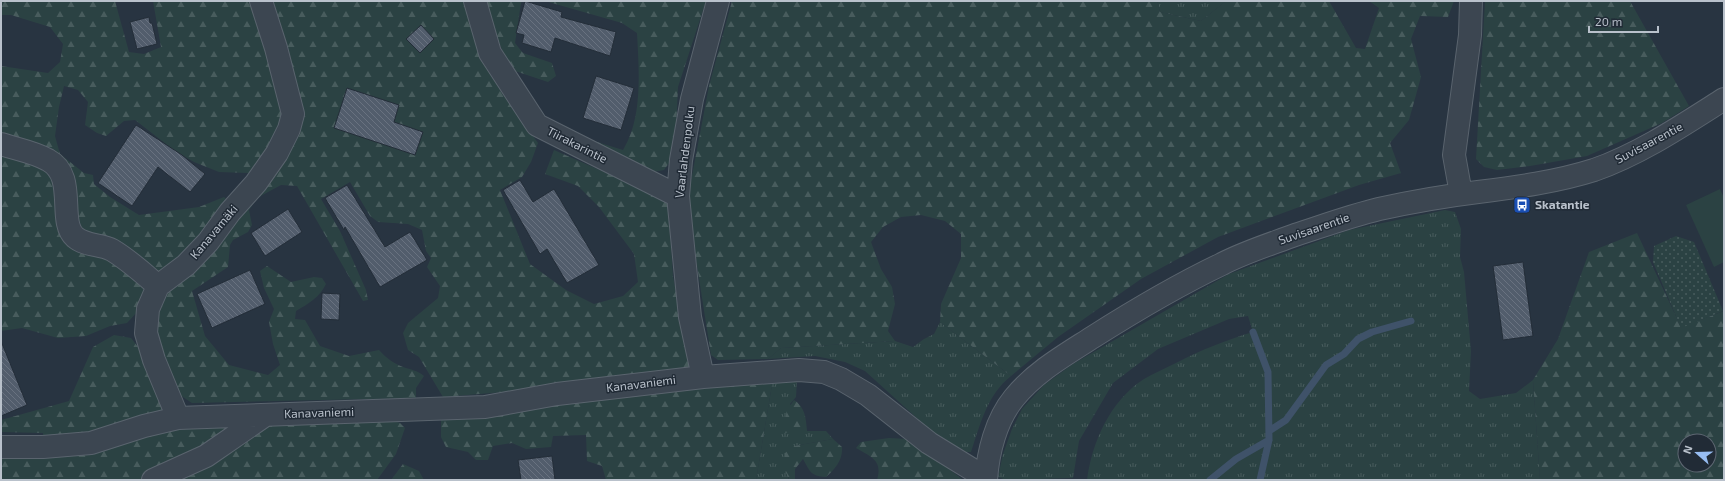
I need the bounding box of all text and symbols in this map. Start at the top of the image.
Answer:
scale bar [1589,8,1658,34]
text: 20 m [1595,14,1622,28]
street label: Vaarlahdenpolku [671,105,697,199]
street label: Suvisaarentie [1612,119,1685,166]
street label: Tiirakarintie [545,123,610,165]
bus stop icon: Skatantie [1512,195,1532,215]
place label: Skatantie [1535,197,1590,211]
street label: Kanavamäki [187,201,240,261]
street label: Suvisaarentie [1276,209,1351,247]
street label: Kanavaniemi [605,372,676,394]
street label: Kanavaniemi [284,404,354,420]
north arrow [1677,433,1717,473]
text: N [1680,443,1695,455]

